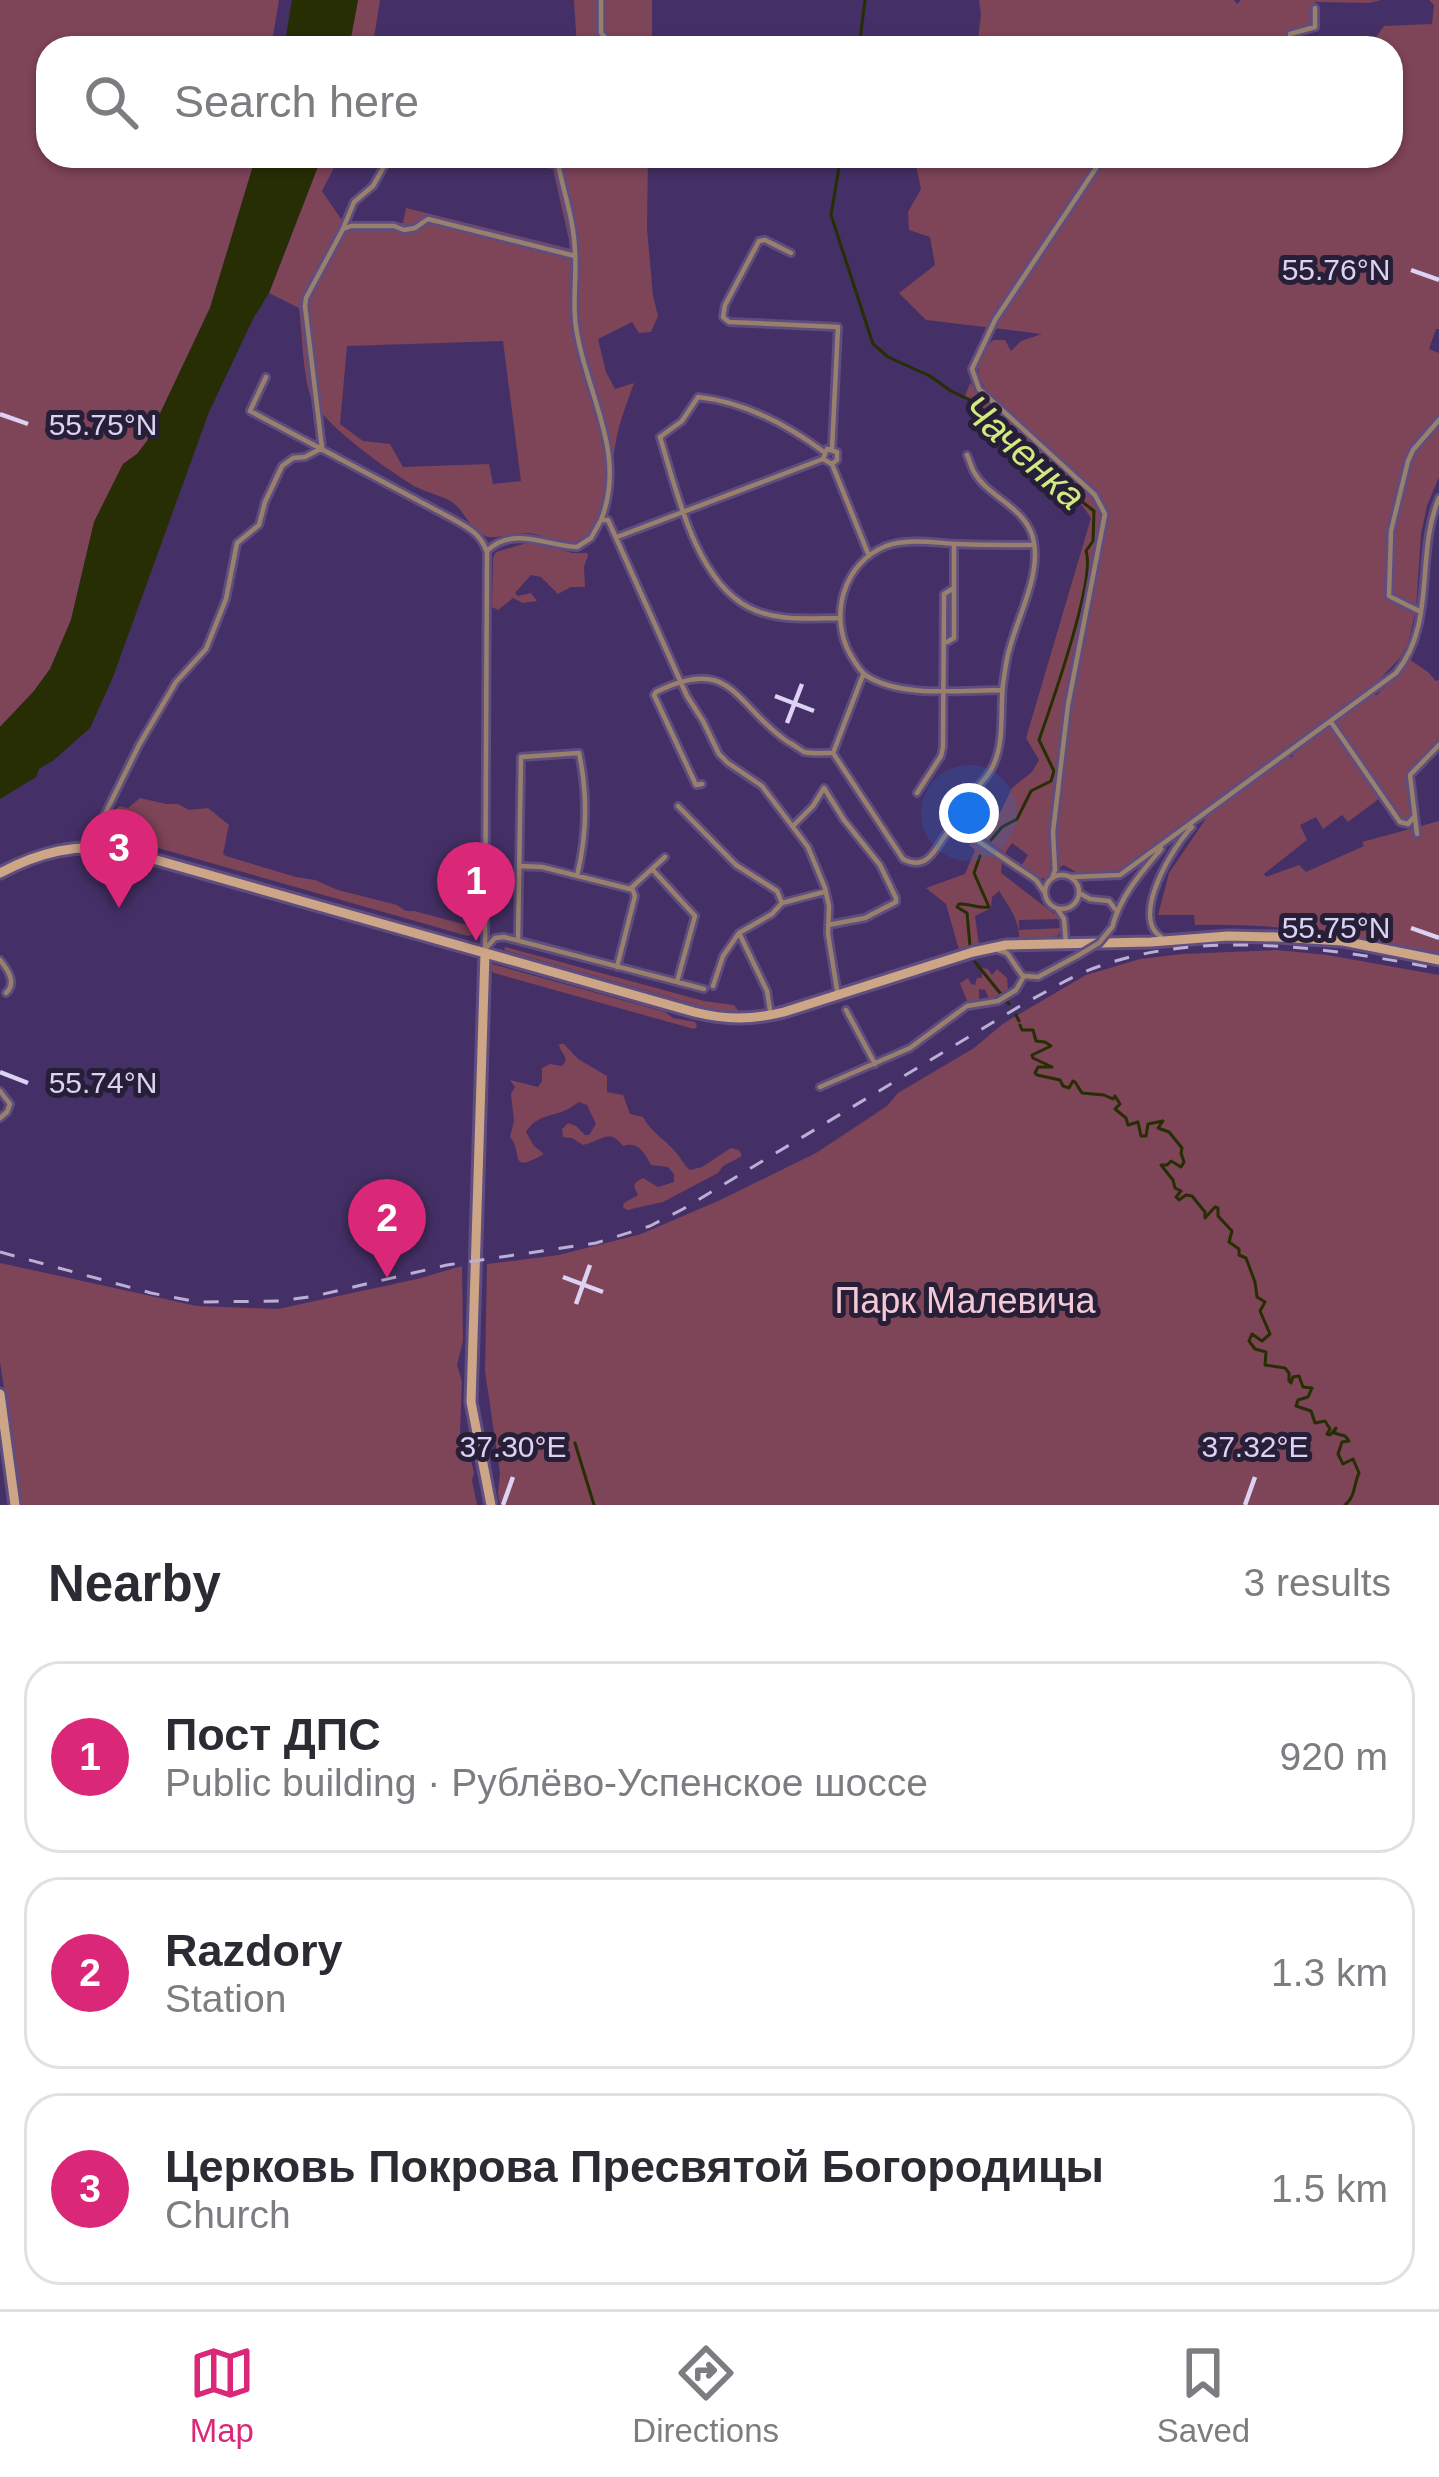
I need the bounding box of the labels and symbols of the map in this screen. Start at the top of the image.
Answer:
text: 55.76°N [1282,253,1390,286]
water label: Чаченка [954,386,1094,518]
text: 55.75°N [49,408,157,441]
your location [939,783,999,843]
pin: 3 [80,809,158,908]
pin: 1 [437,842,515,941]
text: 55.75°N [1282,911,1390,944]
text: 55.74°N [49,1066,157,1099]
pin: 2 [348,1179,426,1278]
park label: Парк Малевича [834,1280,1097,1321]
text: 37.30°E [459,1430,567,1463]
text: 37.32°E [1201,1430,1309,1463]

